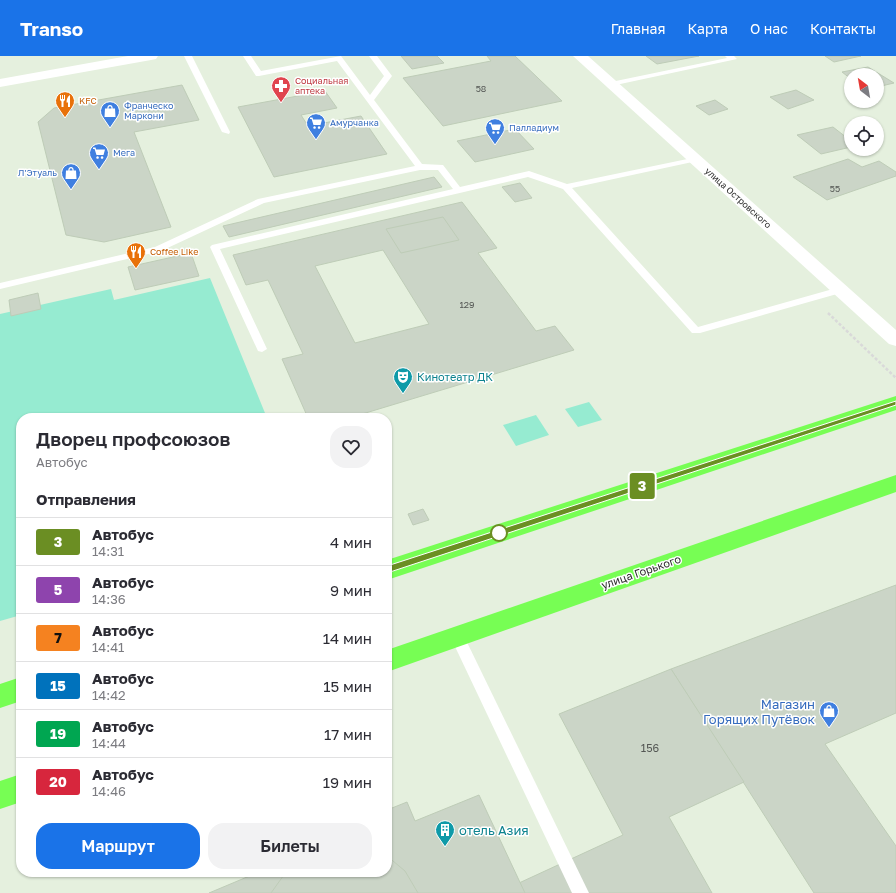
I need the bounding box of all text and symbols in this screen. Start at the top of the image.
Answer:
text: Transo [20,17,83,40]
text: Главная [611,20,665,37]
text: Карта [687,20,728,37]
text: О нас [750,20,788,37]
text: Контакты [810,20,876,37]
north arrow [844,68,884,108]
map controls [844,68,884,156]
pharmacy icon: Социальная аптека [270,75,292,103]
place label: Социальная аптека [295,75,348,96]
house number: 58 [476,83,486,94]
restaurant icon: KFC [54,90,76,118]
place label: KFC [79,95,97,106]
shop icon: Франческо Маркони [99,100,121,128]
place label: Франческо Маркони [124,100,173,121]
supermarket icon: Амурчанка [305,112,327,140]
button: locate [844,116,884,156]
place label: Амурчанка [330,117,379,128]
supermarket icon: Палладиум [484,117,506,145]
place label: Палладиум [509,122,559,133]
supermarket icon: Мега [88,142,110,170]
place label: Мега [113,147,135,158]
shop icon: Л'Этуаль [60,162,82,190]
street label: улица Островского [703,165,774,230]
place label: Л'Этуаль [18,167,57,178]
house number: 55 [830,183,840,194]
restaurant icon: Coffee Like [125,241,147,269]
place label: Coffee Like [150,246,198,257]
house number: 129 [459,299,475,310]
theatre icon: Кинотеатр ДК [392,366,414,394]
place label: Кинотеатр ДК [417,370,493,383]
button: heart [330,426,372,468]
text: Дворец профсоюзов [36,427,230,450]
text: Автобус [36,454,88,470]
line badge: 3 [629,473,655,499]
text: 3 [638,477,646,494]
text: Отправления [36,490,136,508]
unlabelled marker [490,524,508,542]
text: Автобус [92,525,154,543]
text: 3 [54,533,62,550]
text: 4 мин [330,533,372,551]
text: 14:31 [92,543,124,559]
street label: улица Горького [599,552,683,591]
text: Автобус [92,573,154,591]
text: 5 [54,581,62,598]
text: 9 мин [330,581,372,599]
text: 14:36 [92,591,126,607]
text: Автобус [92,621,154,639]
text: 7 [54,629,62,646]
text: 14 мин [323,629,372,647]
text: 14:41 [92,639,124,655]
text: Автобус [92,669,154,687]
text: 15 [50,677,66,694]
text: 15 мин [323,677,372,695]
text: 14:42 [92,687,126,703]
place label: Магазин Горящих Путёвок [703,696,816,727]
shop icon: Магазин Горящих Путёвок [818,700,840,728]
text: Автобус [92,717,154,735]
text: 19 [50,725,66,742]
text: 17 мин [324,725,372,743]
text: 14:44 [92,735,126,751]
house number: 156 [641,741,660,754]
text: Автобус [92,765,154,783]
text: 20 [49,773,67,790]
text: 19 мин [323,773,372,791]
text: 14:46 [92,783,126,799]
building icon: отель Азия [434,819,456,847]
place label: отель Азия [459,822,529,838]
button: Маршрут [36,823,200,869]
button: Билеты [208,823,372,869]

